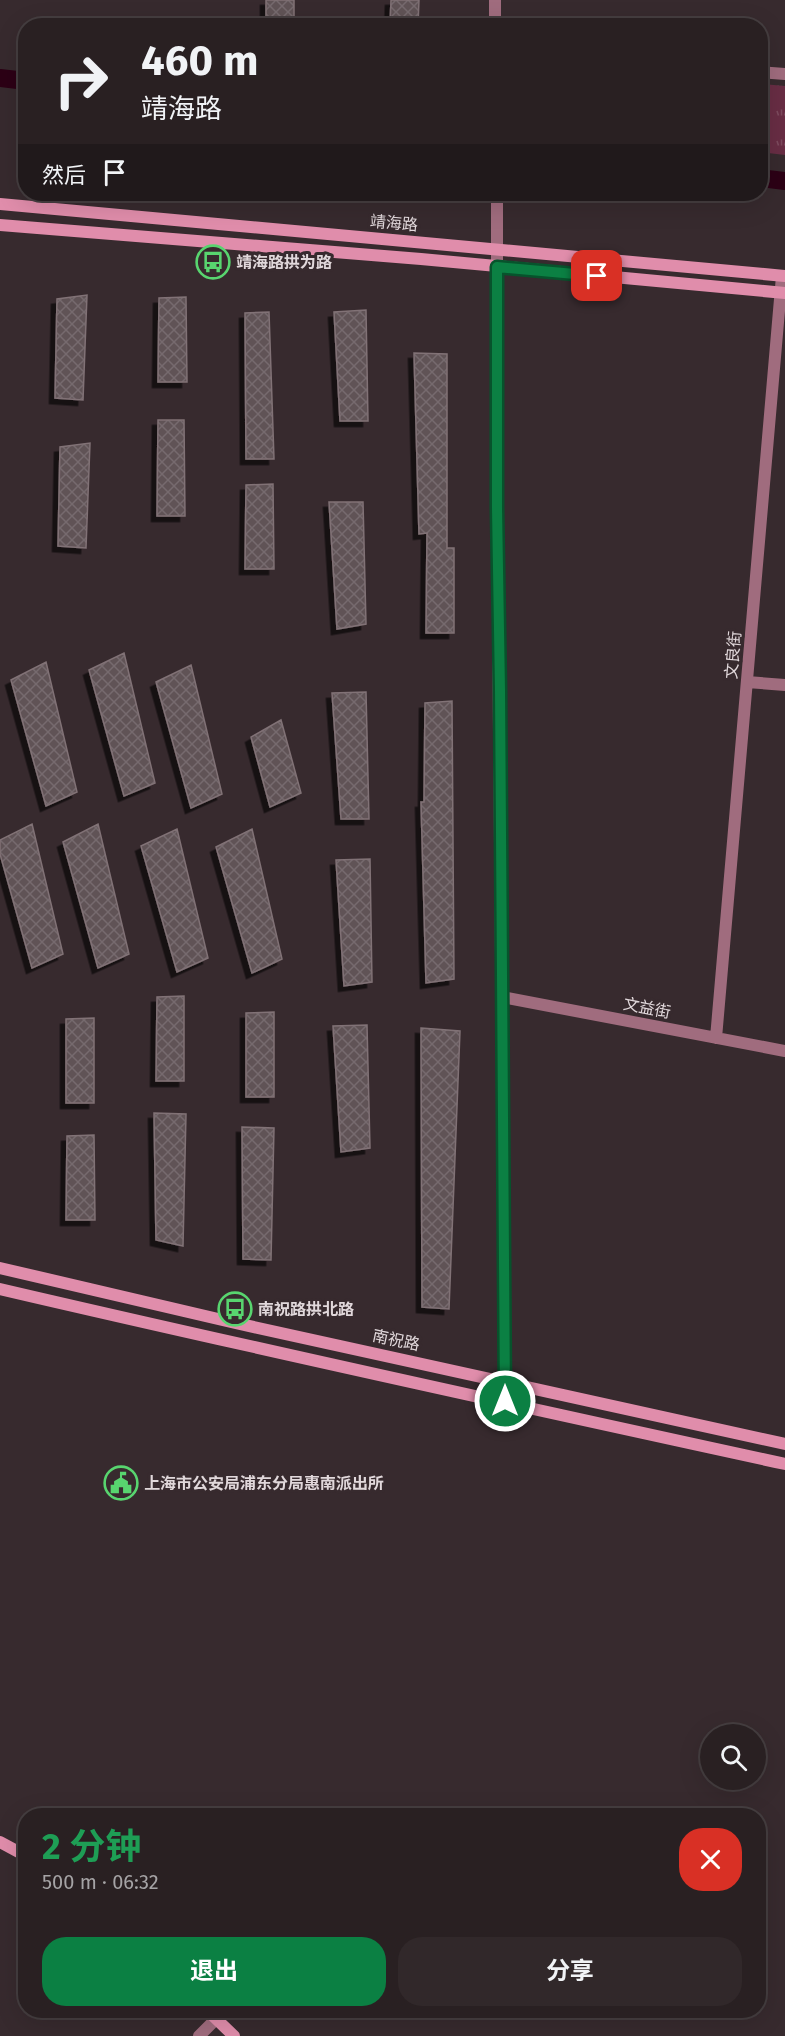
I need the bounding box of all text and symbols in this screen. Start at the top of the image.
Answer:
text: 460 m [141,36,258,86]
icon: right [42,42,120,120]
text: 靖海路 [141,93,222,125]
icon: arrive [98,156,131,189]
text: 然后 [42,162,86,189]
street label: 靖海路 [369,211,419,235]
bus stop icon: 靖海路拱为路 [195,244,231,280]
pin [571,250,622,301]
place label: 靖海路拱为路 [236,253,332,272]
icon: arrive [580,259,613,292]
street label: 文良街 [721,630,745,680]
street label: 文益街 [622,994,672,1022]
bus stop icon: 南祝路拱北路 [217,1291,253,1327]
place label: 南祝路拱北路 [258,1300,354,1319]
street label: 南祝路 [371,1326,421,1354]
position arrow [473,1369,537,1433]
public building icon: 上海市公安局浦东分局惠南派出所 [103,1465,139,1501]
place label: 上海市公安局浦东分局惠南派出所 [144,1474,384,1493]
map controls [700,1724,766,1790]
button: search [700,1724,766,1790]
text: 2 分钟 [42,1825,141,1869]
button: close [679,1828,742,1891]
text: 500 m · 06:32 [42,1870,159,1894]
button: 退出 [42,1937,386,2006]
button: 分享 [398,1937,742,2006]

